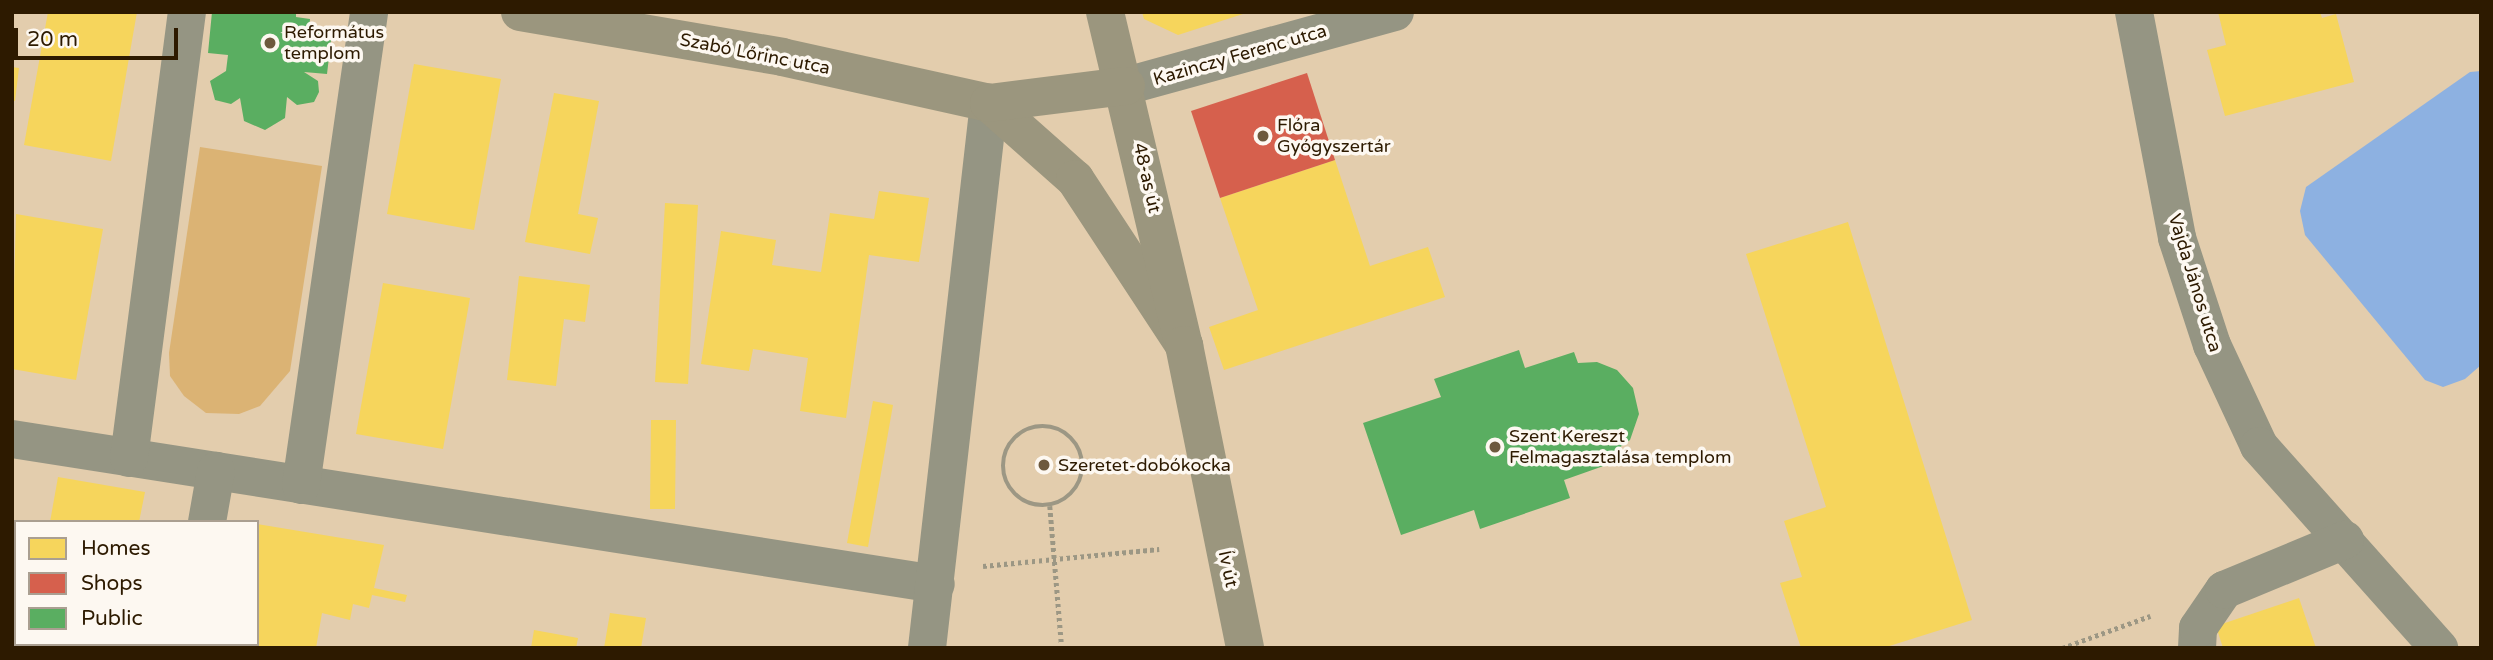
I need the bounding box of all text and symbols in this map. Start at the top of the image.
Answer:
scale bar [18,14,182,58]
street label: Kazinczy Ferenc utca [1151,20,1329,90]
place label: Református templom [284,22,384,64]
text: 20 m [27,27,78,52]
street label: Szabó Lőrinc utca [678,29,832,79]
marker: Református templom [262,35,278,51]
place label: Flóra Gyógyszertár [1277,115,1391,158]
marker: Flóra Gyógyszertár [1255,128,1271,144]
street label: 48-as út [1128,141,1166,215]
street label: Vajda János utca [2164,211,2226,355]
place label: Szent Kereszt Felmagasztalása templom [1509,426,1731,468]
marker: Szent Kereszt Felmagasztalása templom [1487,439,1503,455]
place label: Szeretet-dobókocka [1058,454,1231,476]
marker: Szeretet-dobókocka [1036,457,1052,473]
legend [14,520,259,646]
text: Homes [81,536,151,561]
street label: Ív út [1214,549,1242,589]
text: Shops [81,571,143,596]
text: Public [81,606,143,631]

